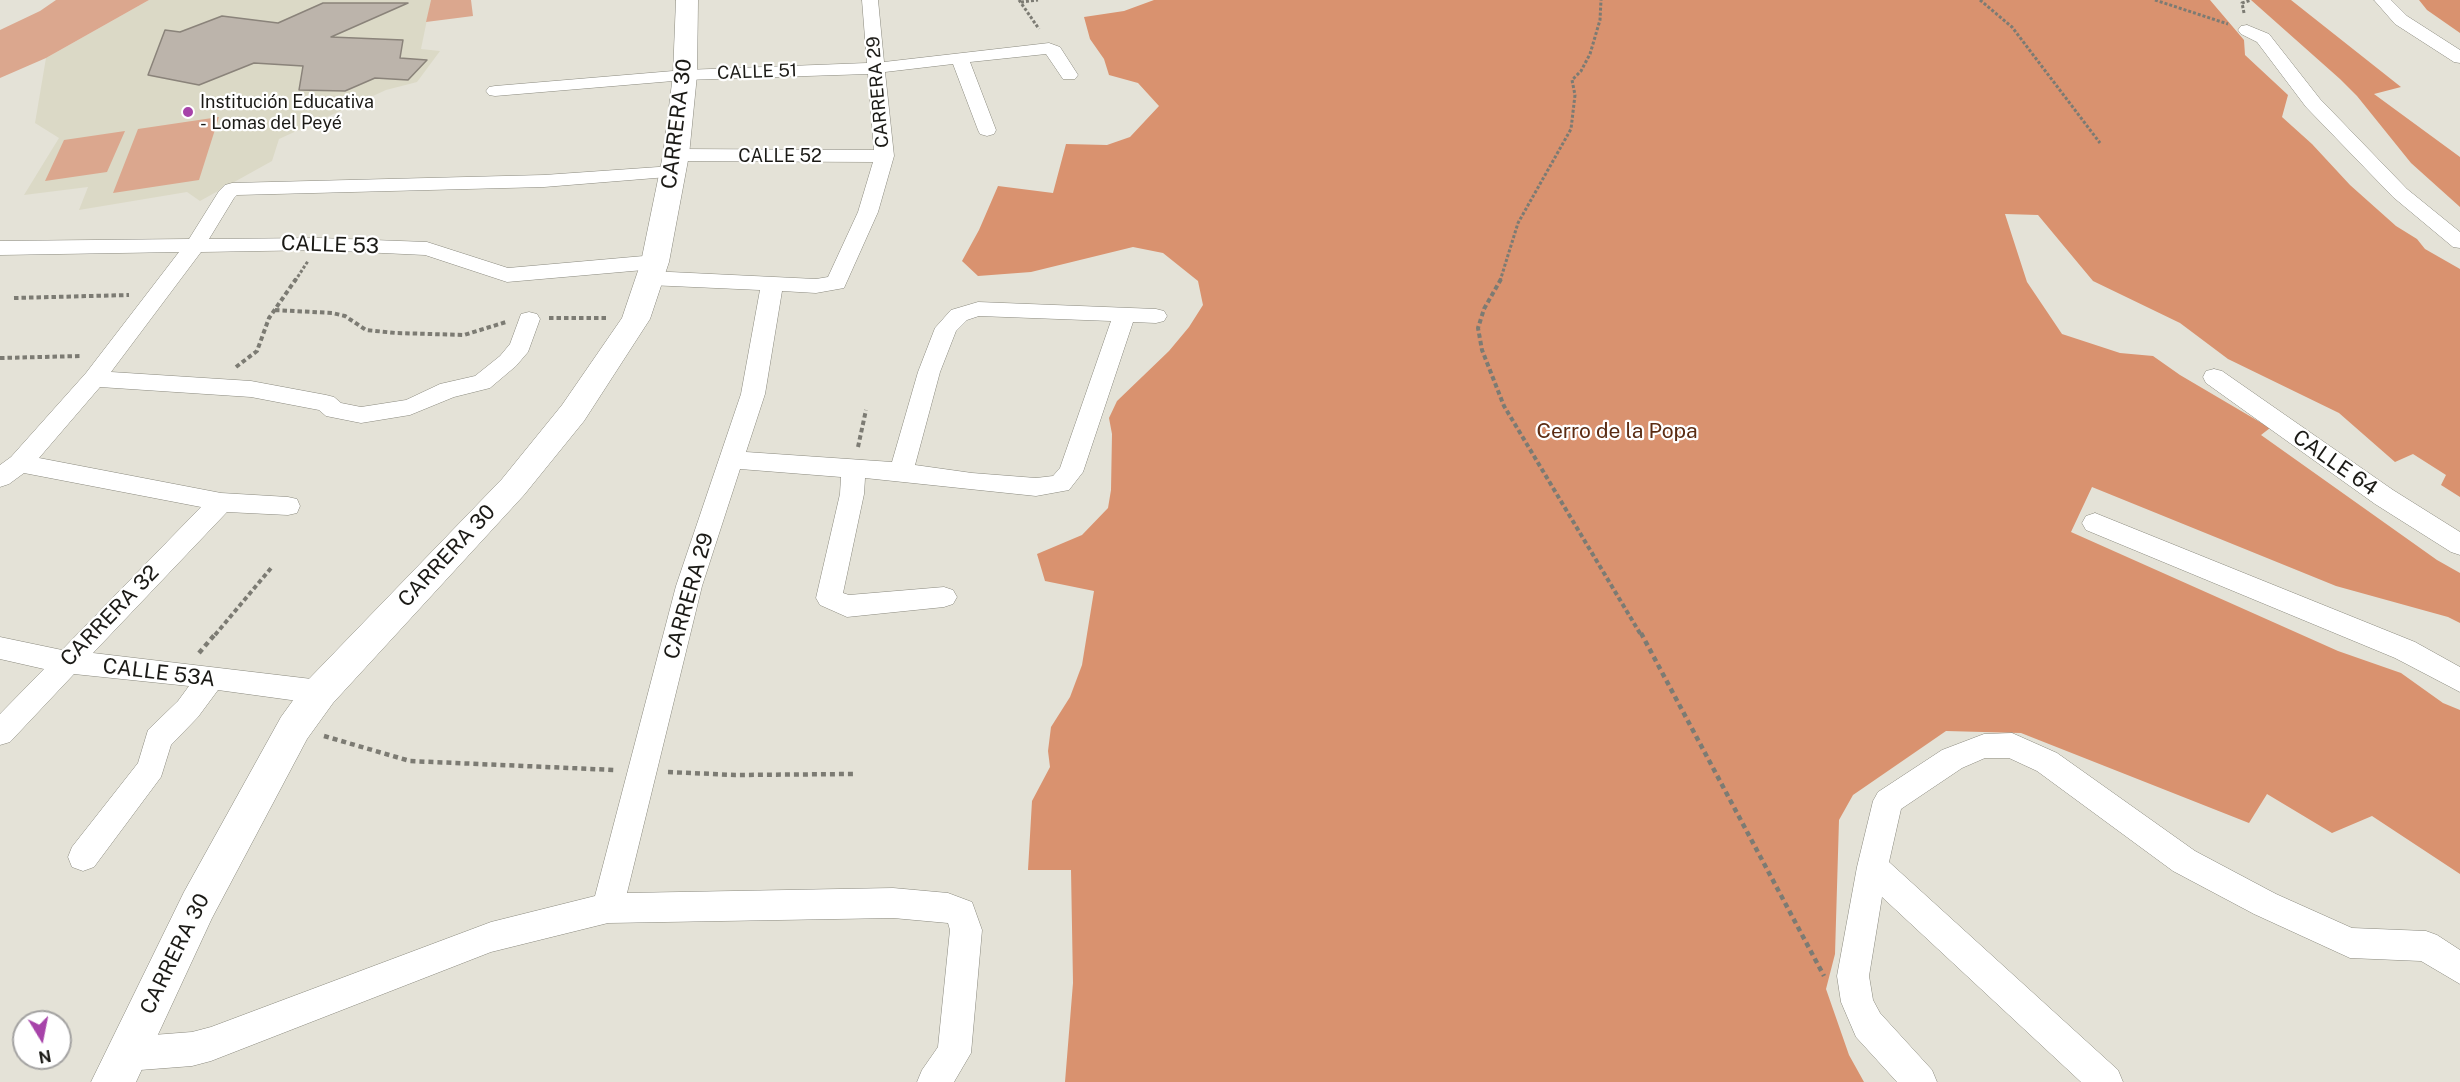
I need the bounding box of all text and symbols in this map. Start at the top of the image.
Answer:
street label: CARRERA 29 [862,35,894,149]
street label: CARRERA 30 [657,58,697,190]
street label: CALLE 51 [717,60,797,84]
place label: Institución Educativa - Lomas del Peyé [200,91,374,134]
marker: Institución Educativa - Lomas del Peyé [181,105,195,119]
street label: CALLE 52 [738,145,822,167]
street label: CALLE 53 [281,231,379,259]
park label: Cerro de la Popa [1536,419,1698,445]
street label: CALLE 64 [2288,425,2382,501]
street label: CARRERA 30 [393,500,501,612]
street label: CARRERA 29 [659,530,719,662]
street label: CARRERA 32 [56,560,164,672]
street label: CALLE 53A [101,654,217,692]
street label: CARRERA 30 [135,890,215,1018]
north arrow [12,1010,72,1070]
text: N [37,1046,53,1067]

